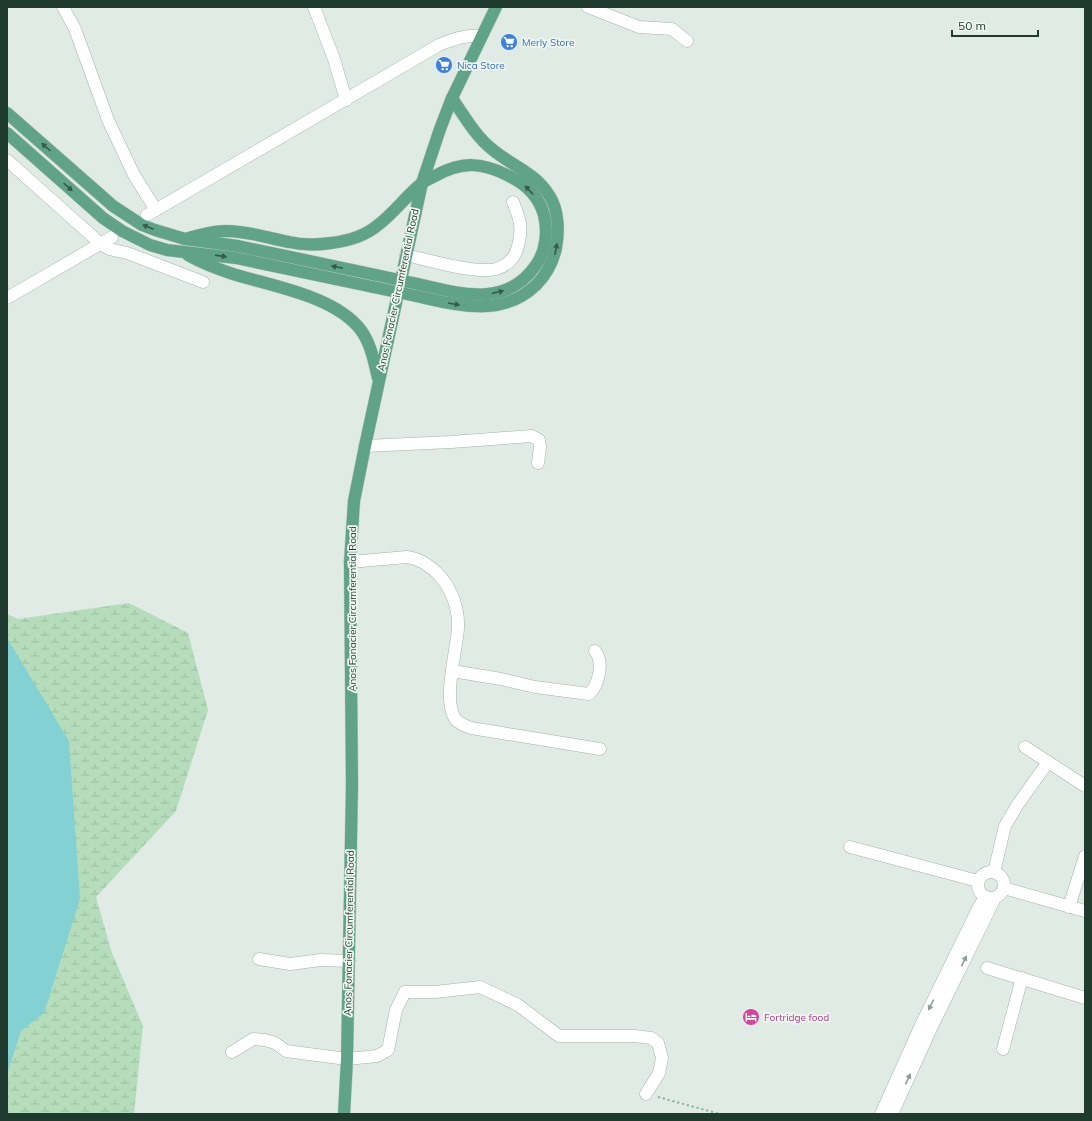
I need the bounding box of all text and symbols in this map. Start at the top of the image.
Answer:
scale bar [952,12,1038,38]
text: 50 m [958,18,986,33]
supermarket icon: Merly Store [499,32,519,52]
place label: Merly Store [522,36,574,49]
supermarket icon: Nica Store [434,55,454,75]
place label: Nica Store [457,59,505,72]
one-way arrow [41,143,51,152]
one-way arrow [63,182,72,191]
one-way arrow [524,185,534,195]
street label: Anos Fonacier Circumferential Road [374,208,422,372]
one-way arrow [142,224,154,230]
one-way arrow [553,243,559,255]
one-way arrow [215,253,227,259]
one-way arrow [331,264,344,270]
one-way arrow [492,289,504,295]
one-way arrow [448,301,460,307]
street label: Anos Fonacier Circumferential Road [346,526,359,692]
street label: Anos Fonacier Circumferential Road [341,850,357,1016]
one-way arrow [961,956,967,967]
one-way arrow [928,999,934,1011]
hotel icon: Fortridge food [741,1007,761,1027]
place label: Fortridge food [764,1011,829,1024]
one-way arrow [905,1073,911,1084]

